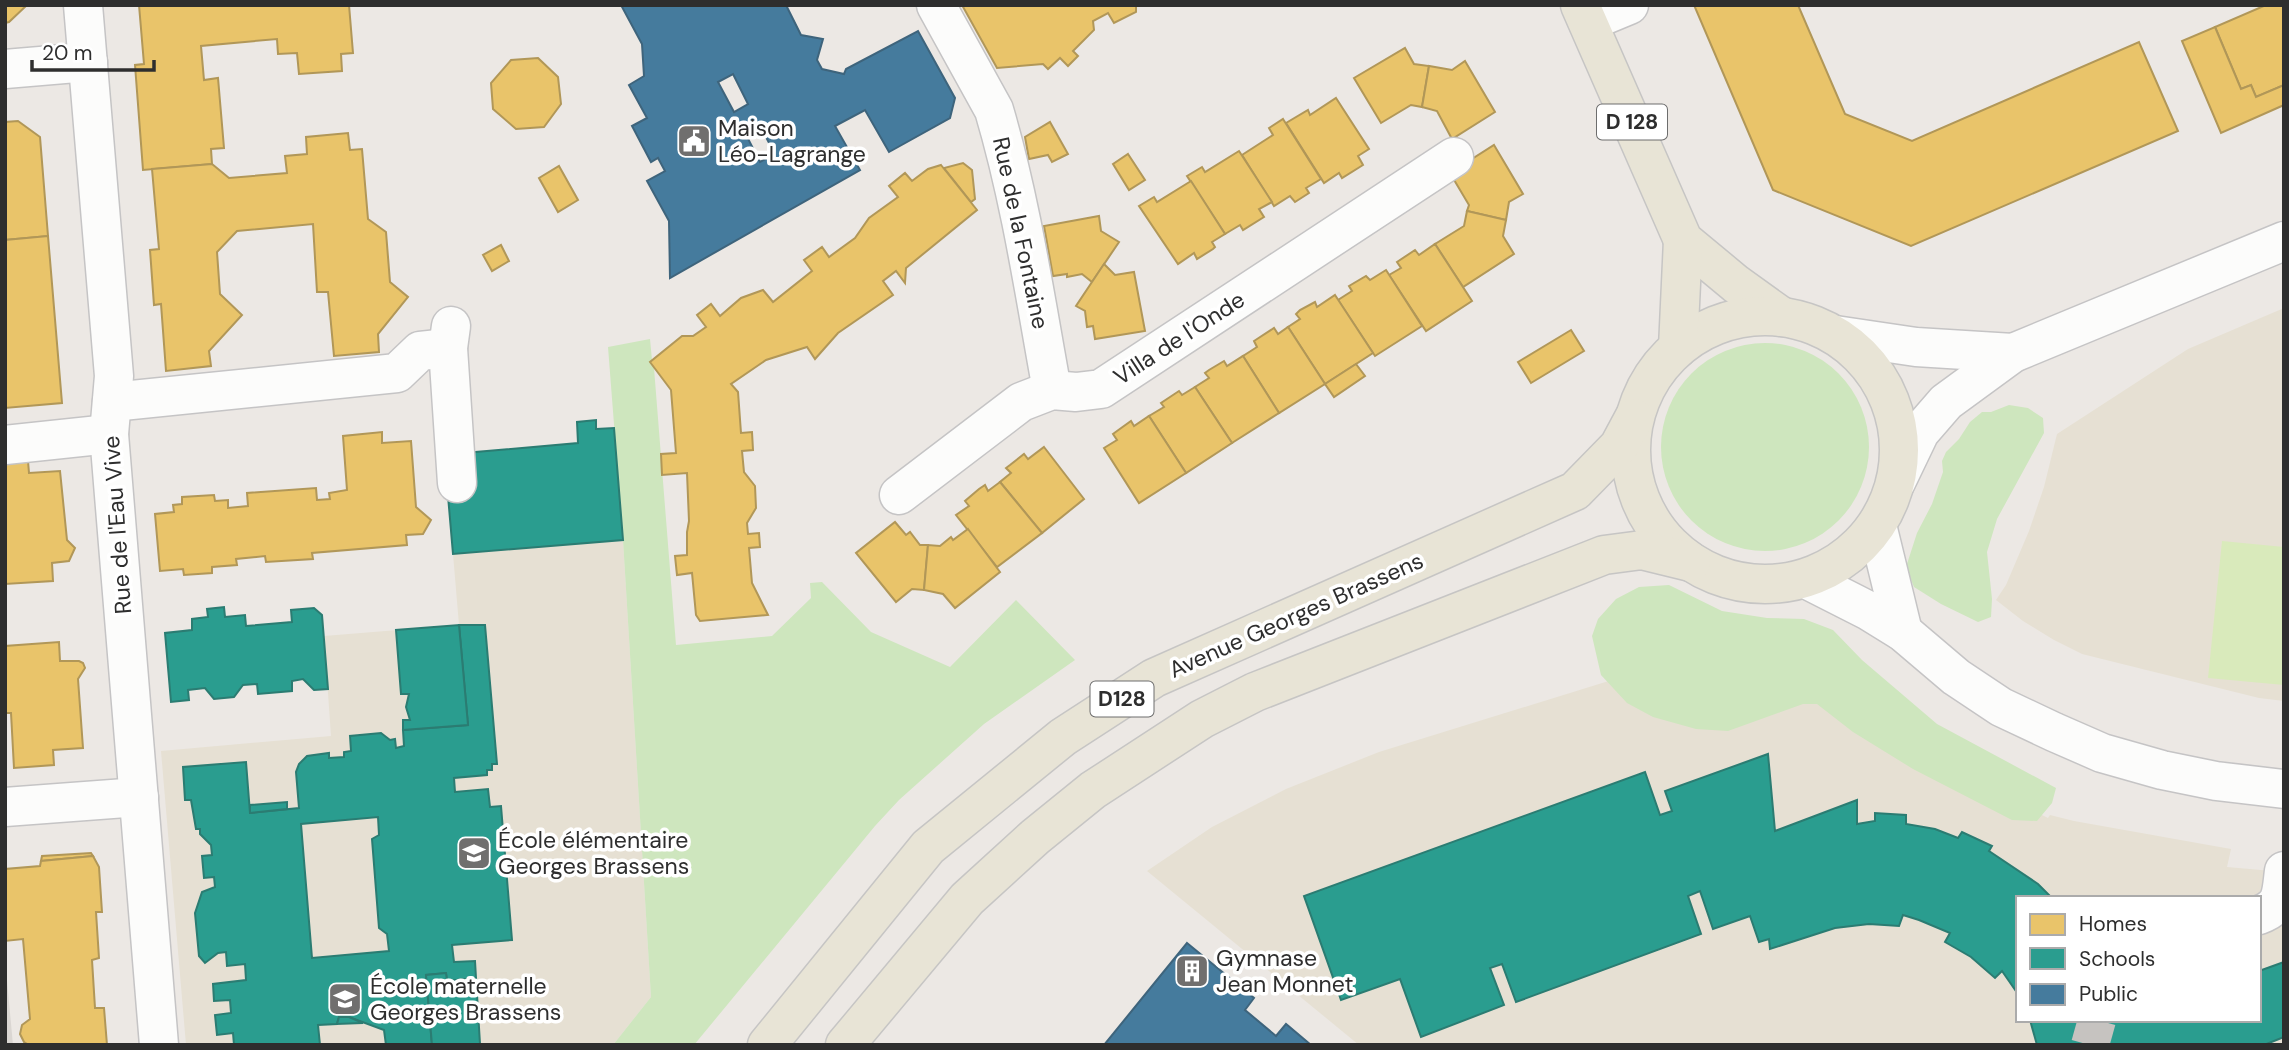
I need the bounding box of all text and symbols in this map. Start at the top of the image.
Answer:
scale bar [32,28,154,72]
text: 20 m [42,39,93,67]
road number: D 128 [1597,104,1667,140]
place label: Maison Léo-Lagrange [718,113,866,169]
public building icon: Maison Léo-Lagrange [675,122,713,160]
street label: Rue de la Fontaine [986,134,1056,332]
street label: Villa de l'Onde [1108,284,1250,392]
street label: Rue de l'Eau Vive [96,435,138,615]
street label: Avenue Georges Brassens [1164,545,1428,685]
road number: D128 [1090,682,1154,716]
place label: École élémentaire Georges Brassens [498,825,689,881]
school or university icon: École élémentaire Georges Brassens [455,834,493,872]
legend [2016,896,2261,1022]
text: Homes [2079,910,2147,938]
place label: Gymnase Jean Monnet [1216,943,1354,999]
text: Schools [2079,945,2155,973]
building icon: Gymnase Jean Monnet [1173,952,1211,990]
place label: École maternelle Georges Brassens [370,971,561,1027]
school or university icon: École maternelle Georges Brassens [326,980,364,1018]
text: Public [2079,980,2138,1008]

